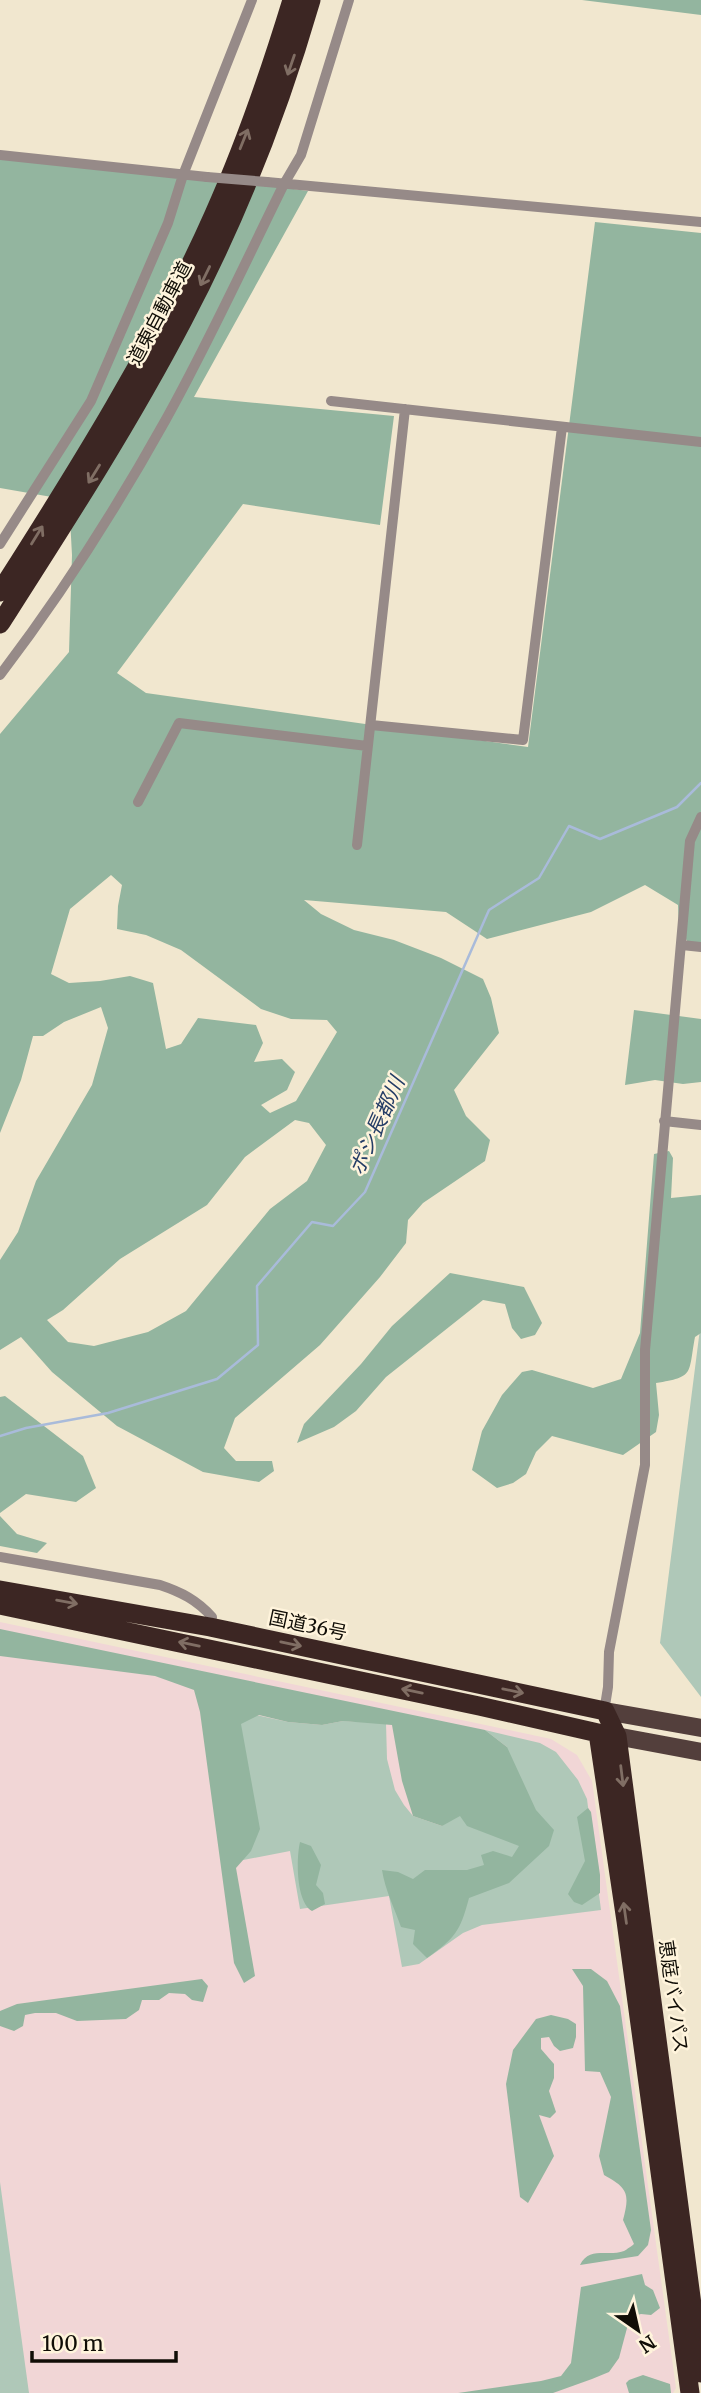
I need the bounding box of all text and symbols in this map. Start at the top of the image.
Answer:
one-way arrow [284,54,296,76]
one-way arrow [239,128,252,150]
street label: 道東自動車道 [122,257,196,369]
one-way arrow [198,265,211,286]
one-way arrow [87,464,101,484]
one-way arrow [30,525,44,545]
water label: ポシ長都川 [343,1071,411,1179]
one-way arrow [55,1596,78,1609]
street label: 国道36号 [267,1605,349,1645]
one-way arrow [178,1637,201,1651]
one-way arrow [279,1638,302,1652]
one-way arrow [401,1684,423,1697]
one-way arrow [501,1685,524,1699]
one-way arrow [616,1764,629,1787]
one-way arrow [618,1902,631,1925]
street label: 恵庭バイパス [654,1938,694,2054]
north arrow [603,2295,673,2365]
scale bar [32,2320,175,2364]
text: 100 m [42,2330,104,2357]
text: N [635,2330,660,2358]

